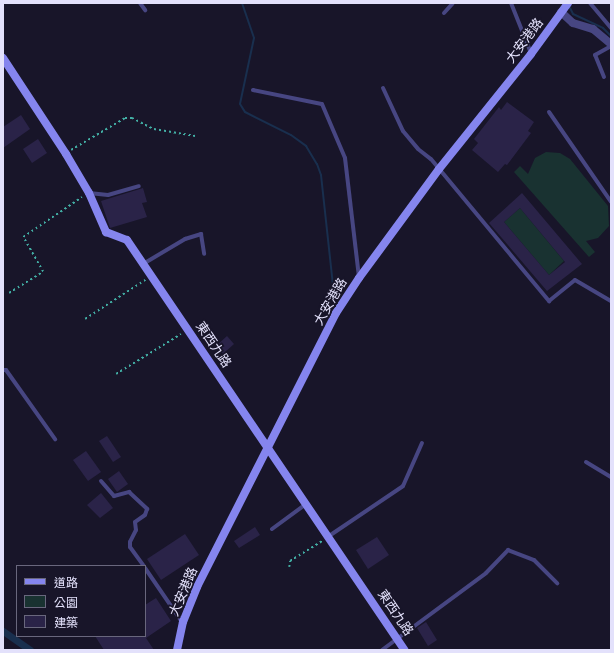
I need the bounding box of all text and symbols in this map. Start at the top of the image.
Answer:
street label: 大安港路 [503,16,547,66]
street label: 大安港路 [311,276,351,328]
street label: 東西九路 [192,319,234,371]
legend [16,565,146,637]
street label: 大安港路 [167,565,201,619]
text: 道路 [54,576,78,590]
street label: 東西九路 [374,587,416,639]
text: 公園 [54,596,78,610]
text: 建築 [54,616,78,630]

